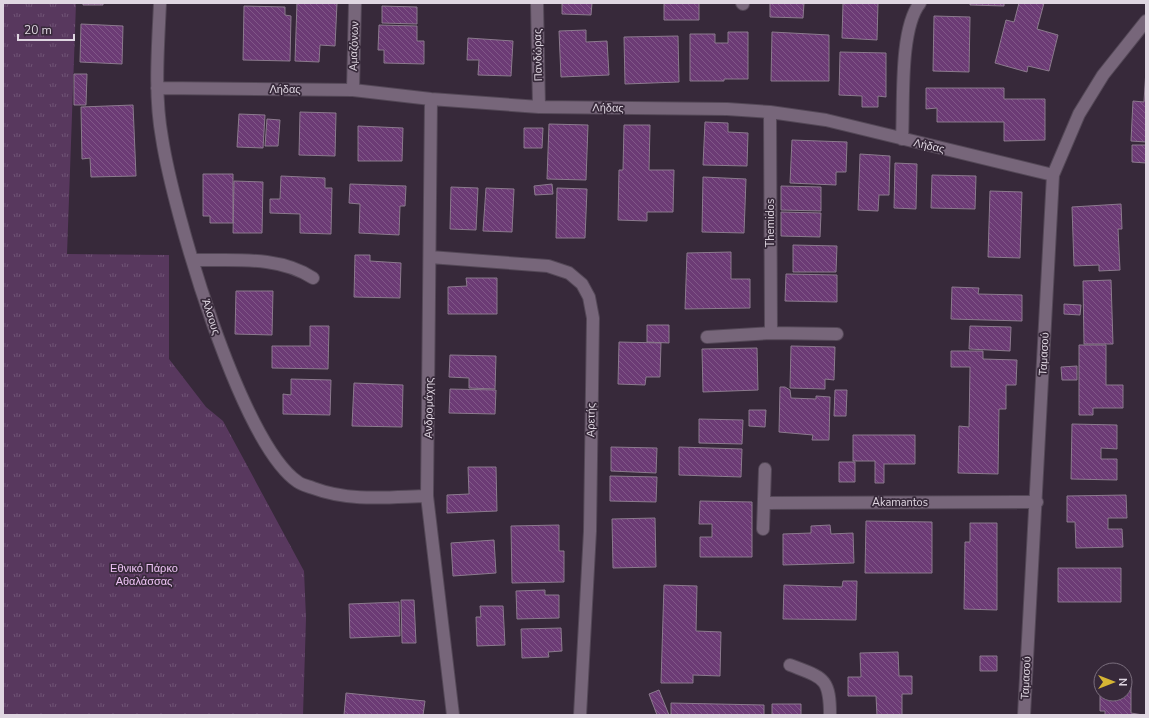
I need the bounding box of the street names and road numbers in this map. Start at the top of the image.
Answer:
street label: Αμαζόνων [346,20,362,71]
street label: Πανδώρας [530,29,546,81]
street label: Λήδας [269,82,301,97]
street label: Λήδας [592,100,624,116]
street label: Λήδας [912,135,946,157]
street label: Themidos [763,199,778,247]
street label: Άλσους [198,297,224,337]
street label: Ταμασού [1035,332,1053,376]
street label: Ανδρομάχης [421,377,437,439]
street label: Αρετής [583,403,599,437]
street label: Akamantos [872,495,928,510]
street label: Ταμασού [1017,656,1035,700]

